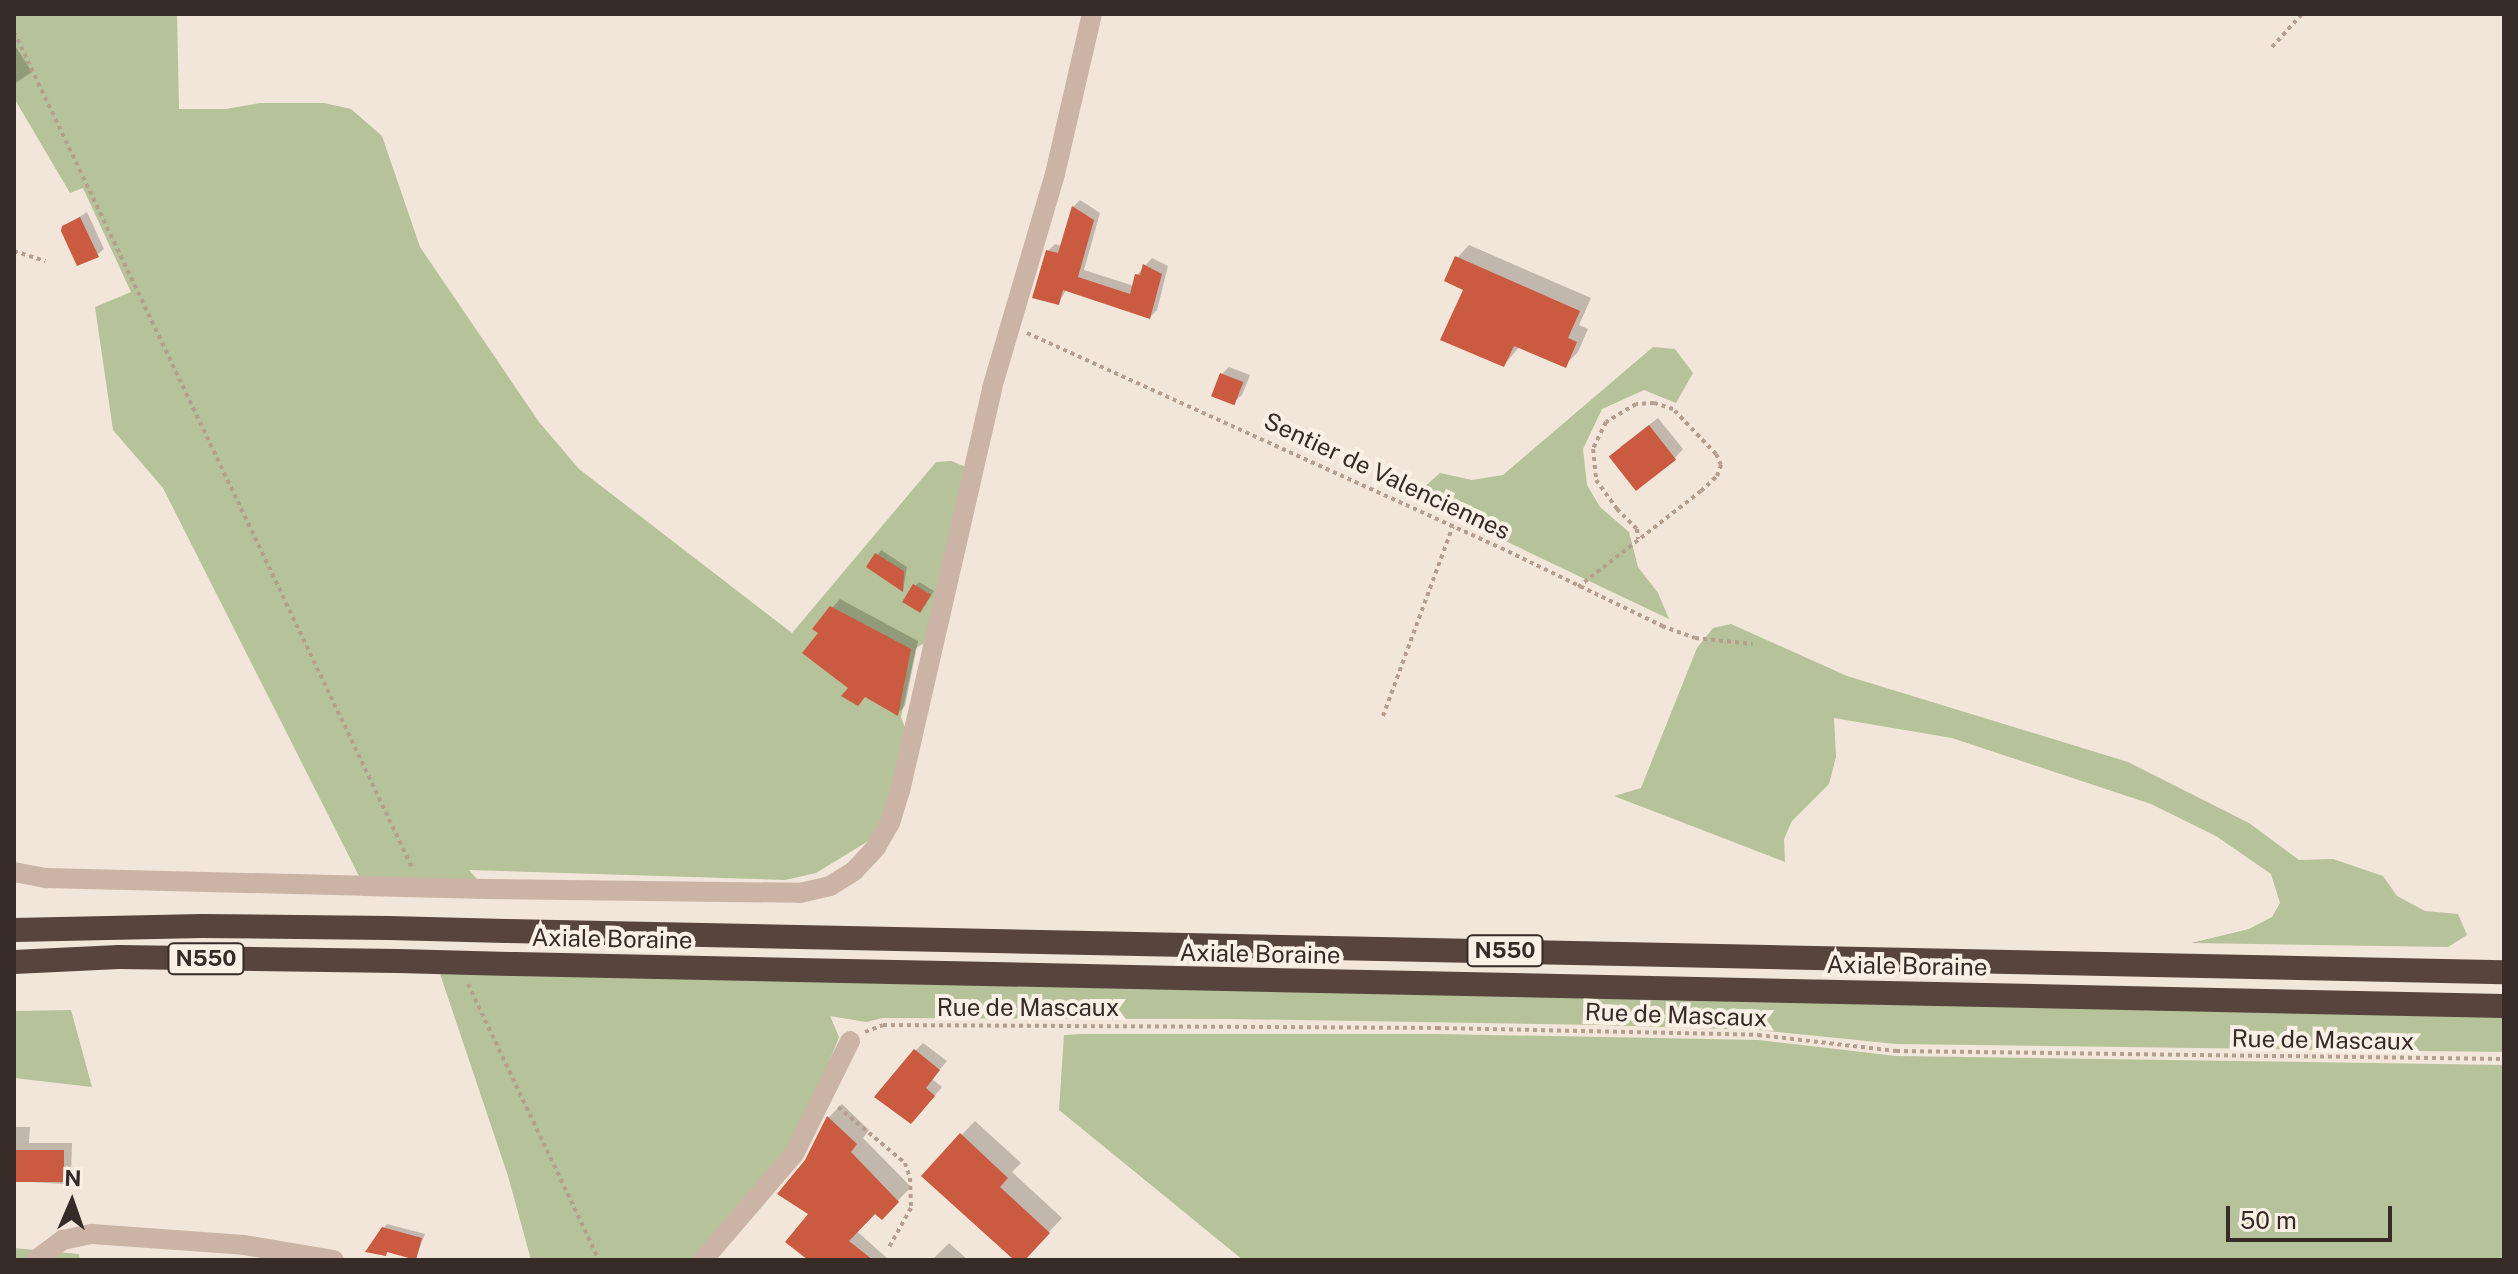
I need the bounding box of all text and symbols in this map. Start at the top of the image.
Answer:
street label: Sentier de Valenciennes [1259,406,1515,546]
street label: Axiale Boraine [531,923,693,955]
road number: N550 [1465,933,1545,969]
street label: Axiale Boraine [1179,938,1341,970]
road number: N550 [166,941,246,977]
street label: Axiale Boraine [1826,950,1988,982]
street label: Rue de Mascaux [936,994,1120,1022]
street label: Rue de Mascaux [1584,997,1768,1033]
street label: Rue de Mascaux [2231,1024,2415,1056]
north arrow [32,1162,112,1242]
text: N [64,1165,82,1191]
scale bar [2230,1190,2396,1240]
text: 50 m [2240,1206,2297,1234]

